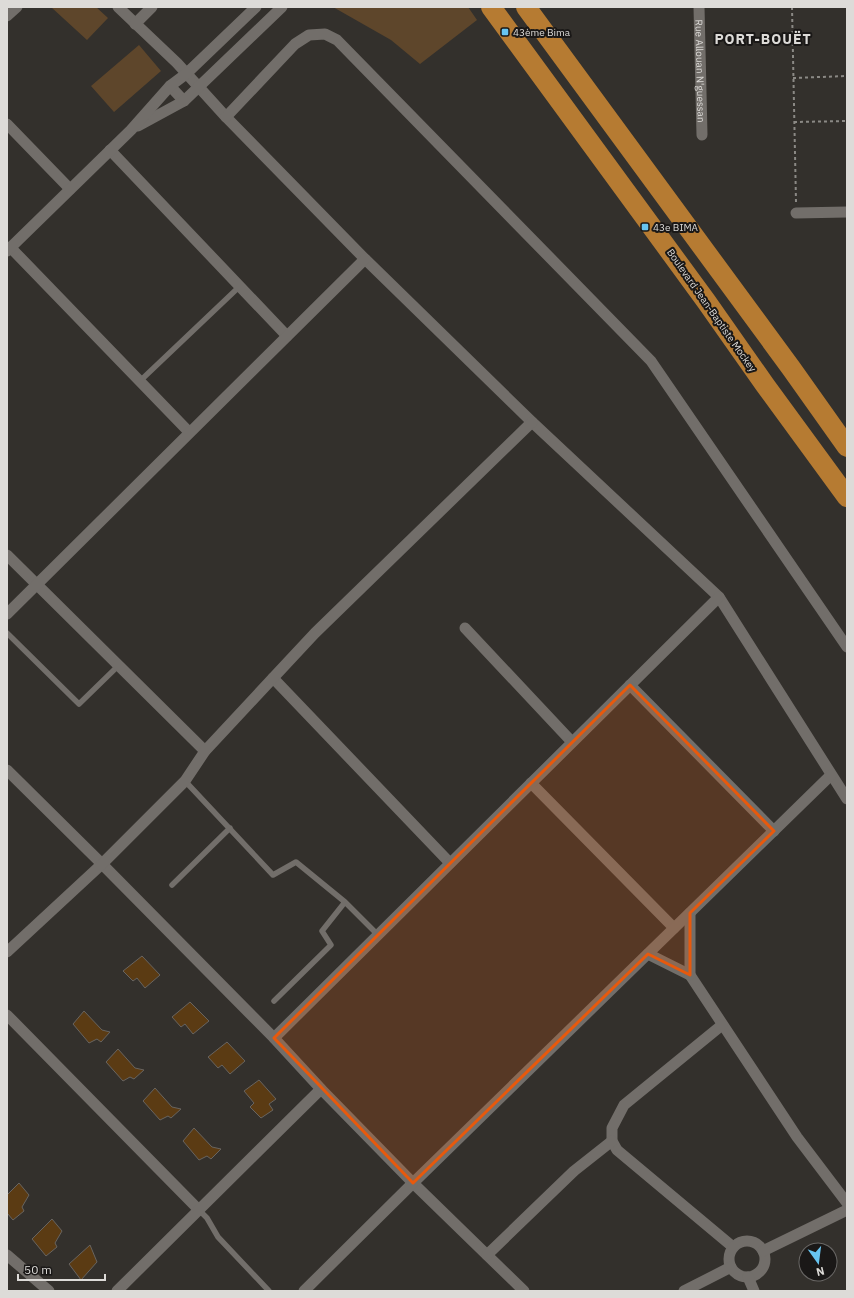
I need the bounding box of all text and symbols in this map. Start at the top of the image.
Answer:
street label: Rue Allouan N'guessan [692,19,708,123]
place label: 43ème Bima [513,26,571,39]
marker: 43ème Bima [500,27,510,37]
district label: PORT-BOUËT [714,30,812,48]
place label: 43e BIMA [653,221,699,234]
marker: 43e BIMA [640,222,650,232]
street label: Boulevard Jean-Baptiste Mockey [664,246,759,374]
north arrow [798,1242,838,1282]
scale bar [18,1256,105,1282]
text: 50 m [24,1262,52,1277]
text: N [815,1264,826,1279]

